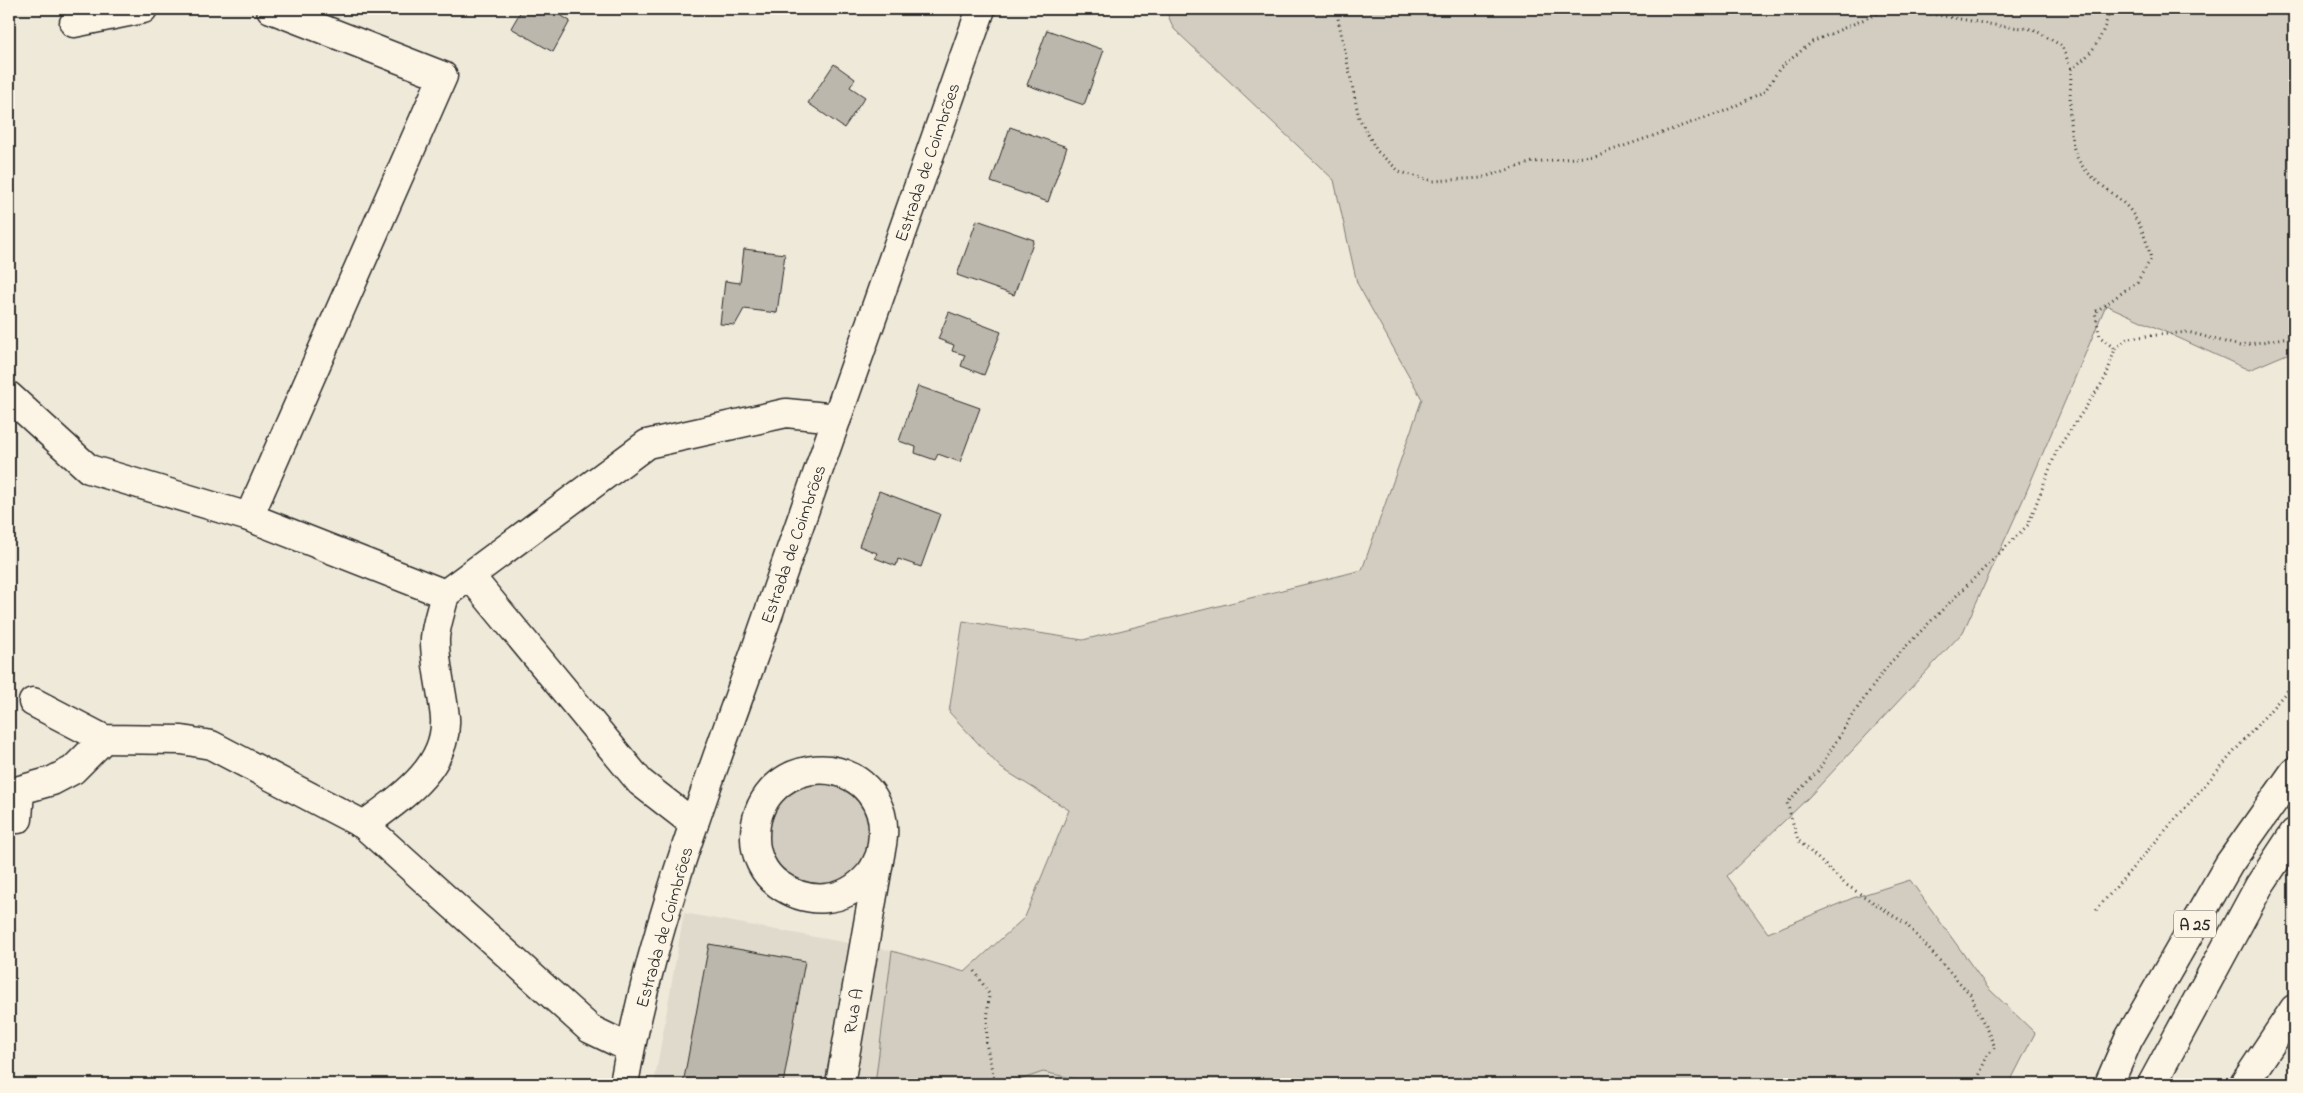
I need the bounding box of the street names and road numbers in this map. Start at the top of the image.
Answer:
street label: Estrada de Coimbrões [889,80,968,246]
street label: Estrada de Coimbrões [755,462,834,628]
street label: Estrada de Coimbrões [630,844,701,1011]
road number: A 25 [2174,911,2216,938]
street label: Rua A [838,987,872,1036]

